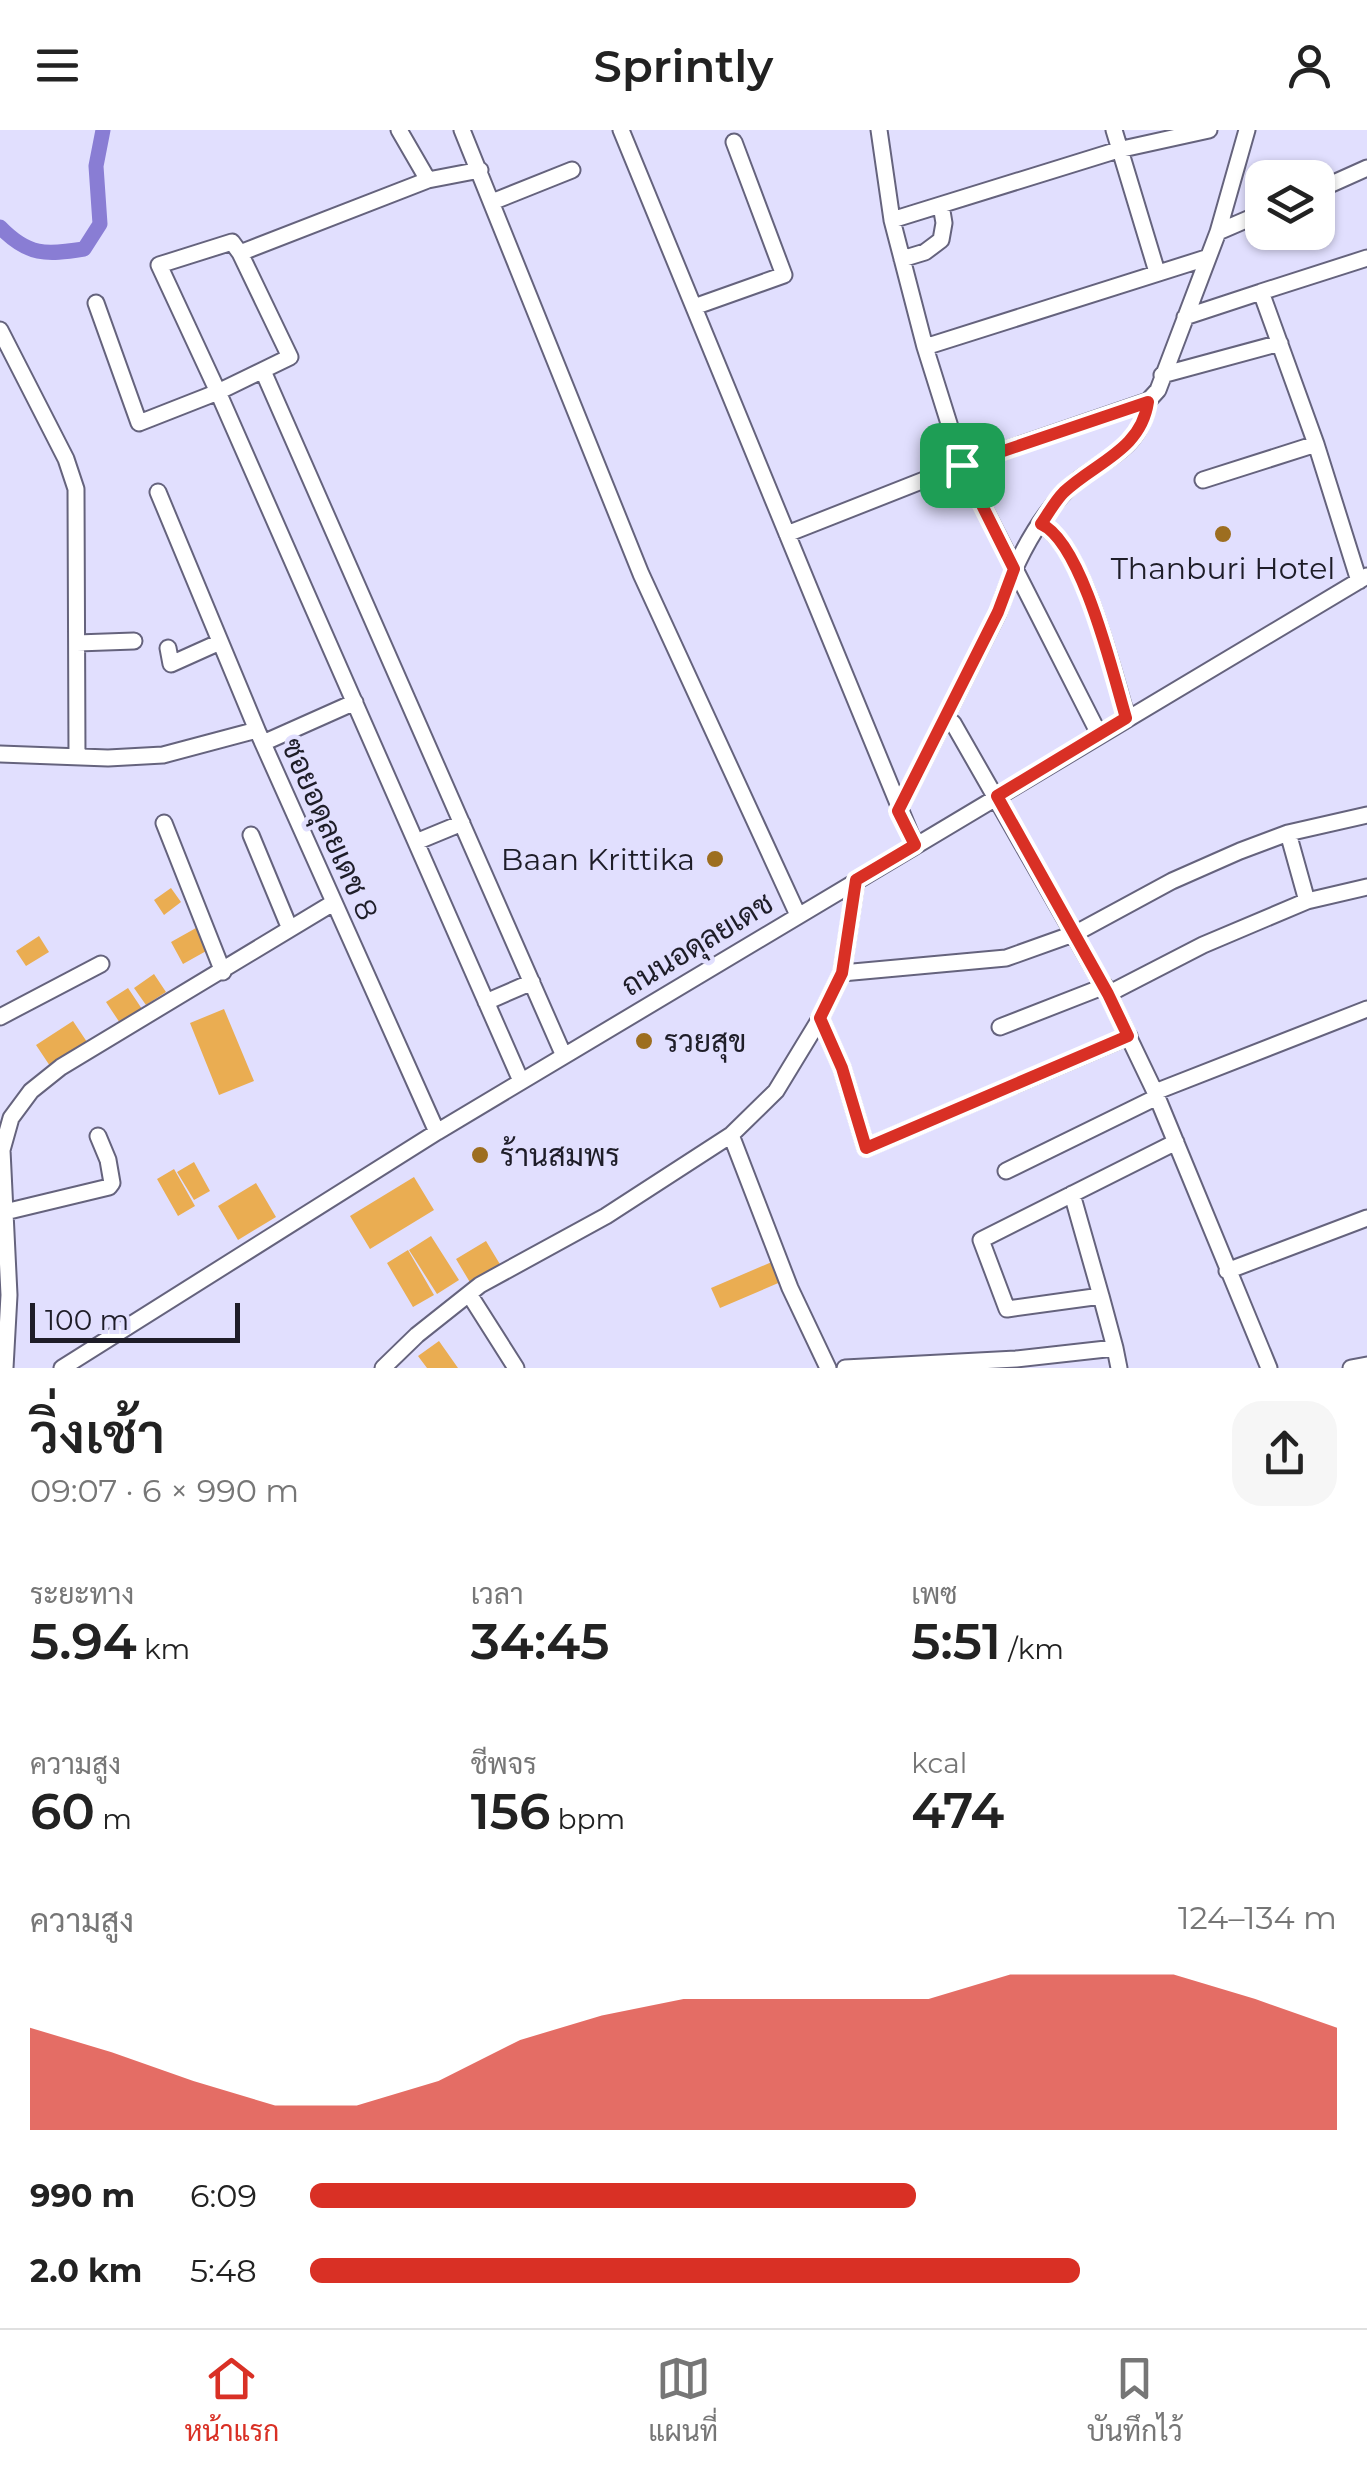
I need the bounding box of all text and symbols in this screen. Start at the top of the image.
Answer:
icon: menu [30,38,85,93]
text: Sprintly [594,38,773,93]
icon: person [1282,38,1337,93]
map controls [1245,160,1335,250]
button: layers [1245,160,1335,250]
pin [920,423,1005,508]
icon: arrive [935,438,990,493]
marker: Thanburi Hotel [1212,523,1234,545]
place label: Thanburi Hotel [1111,550,1335,587]
street label: ซอยอดุลยเดช 8 [271,732,387,927]
place label: Baan Krittika [501,841,695,878]
marker: Baan Krittika [704,848,726,870]
street label: ถนนอดุลยเดช [614,884,781,1006]
place label: รวยสุข [664,1023,746,1063]
marker: รวยสุข [633,1030,655,1052]
place label: ร้านสมพร [500,1135,620,1174]
marker: ร้านสมพร [469,1144,491,1166]
scale bar [30,1298,240,1342]
text: 100 m [45,1303,129,1337]
text: วิ่งเช้า [30,1400,165,1467]
button: share [1232,1401,1337,1506]
text: 09:07 · 6 × 990 m [30,1471,299,1510]
text: ระยะทาง [30,1577,134,1611]
text: เวลา [471,1577,524,1611]
text: เพซ [911,1577,957,1611]
text: 5.94 [30,1611,137,1672]
text: 34:45 [471,1611,609,1672]
text: 5:51 [911,1611,1001,1672]
text: km [137,1632,190,1666]
text: /km [1001,1632,1064,1666]
text: kcal [911,1746,967,1780]
text: ความสูง [30,1747,121,1781]
text: ชีพจร [471,1747,537,1781]
text: 474 [911,1780,1004,1841]
text: 60 [30,1781,95,1842]
text: 156 [471,1781,550,1842]
text: m [95,1802,132,1836]
text: bpm [550,1802,625,1836]
text: 124–134 m [1178,1898,1337,1937]
text: ความสูง [30,1901,134,1940]
text: 990 m [30,2176,135,2215]
text: 6:09 [190,2176,257,2215]
text: 2.0 km [30,2251,142,2290]
text: 5:48 [190,2251,257,2290]
tab: หน้าแรก [184,2351,280,2448]
tab: แผนที่ [648,2351,718,2448]
tab: บันทึกไว้ [1087,2351,1183,2448]

